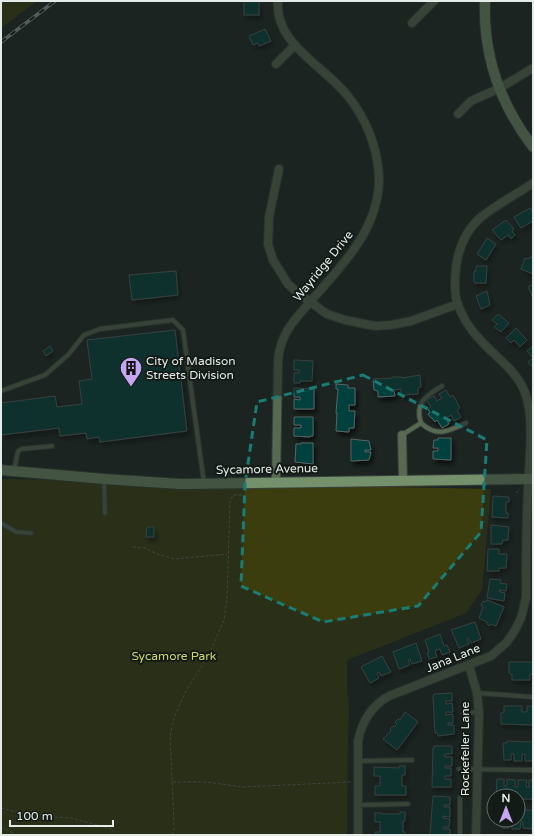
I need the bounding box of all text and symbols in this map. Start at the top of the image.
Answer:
street label: Wayridge Drive [290,228,356,304]
place label: City of Madison Streets Division [146,354,236,382]
building icon: City of Madison Streets Division [118,355,144,388]
street label: Sycamore Avenue [216,461,318,477]
street label: Jana Lane [424,641,482,675]
park label: Sycamore Park [132,649,217,663]
street label: Rockefeller Lane [458,701,472,796]
north arrow [486,788,526,828]
text: N [502,792,510,805]
scale bar [10,802,113,828]
text: 100 m [16,809,53,823]

